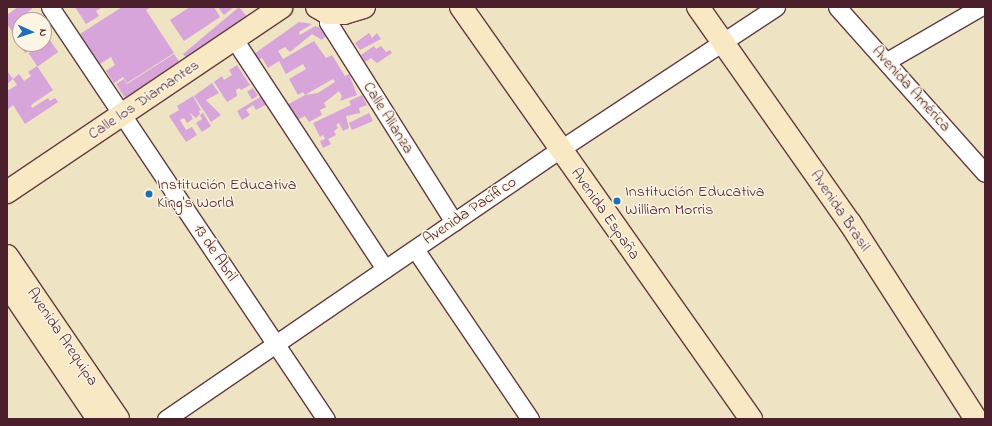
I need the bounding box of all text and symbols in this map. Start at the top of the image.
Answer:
north arrow [12,12,52,52]
text: N [35,28,51,37]
street label: Avenida América [867,42,955,136]
street label: Calle los Diamantes [85,56,203,144]
street label: Calle Alianza [358,78,418,158]
street label: Avenida España [566,164,644,264]
street label: Avenida Brasil [806,167,874,255]
street label: Avenida Pacífico [420,173,520,249]
place label: Institución Educativa King's World [157,175,296,213]
place label: Institución Educativa William Morris [625,182,764,220]
marker: Institución Educativa King's World [144,189,154,199]
marker: Institución Educativa William Morris [612,196,622,206]
street label: 13 de Abril [189,221,241,285]
street label: Avenida Arequipa [22,284,102,390]

